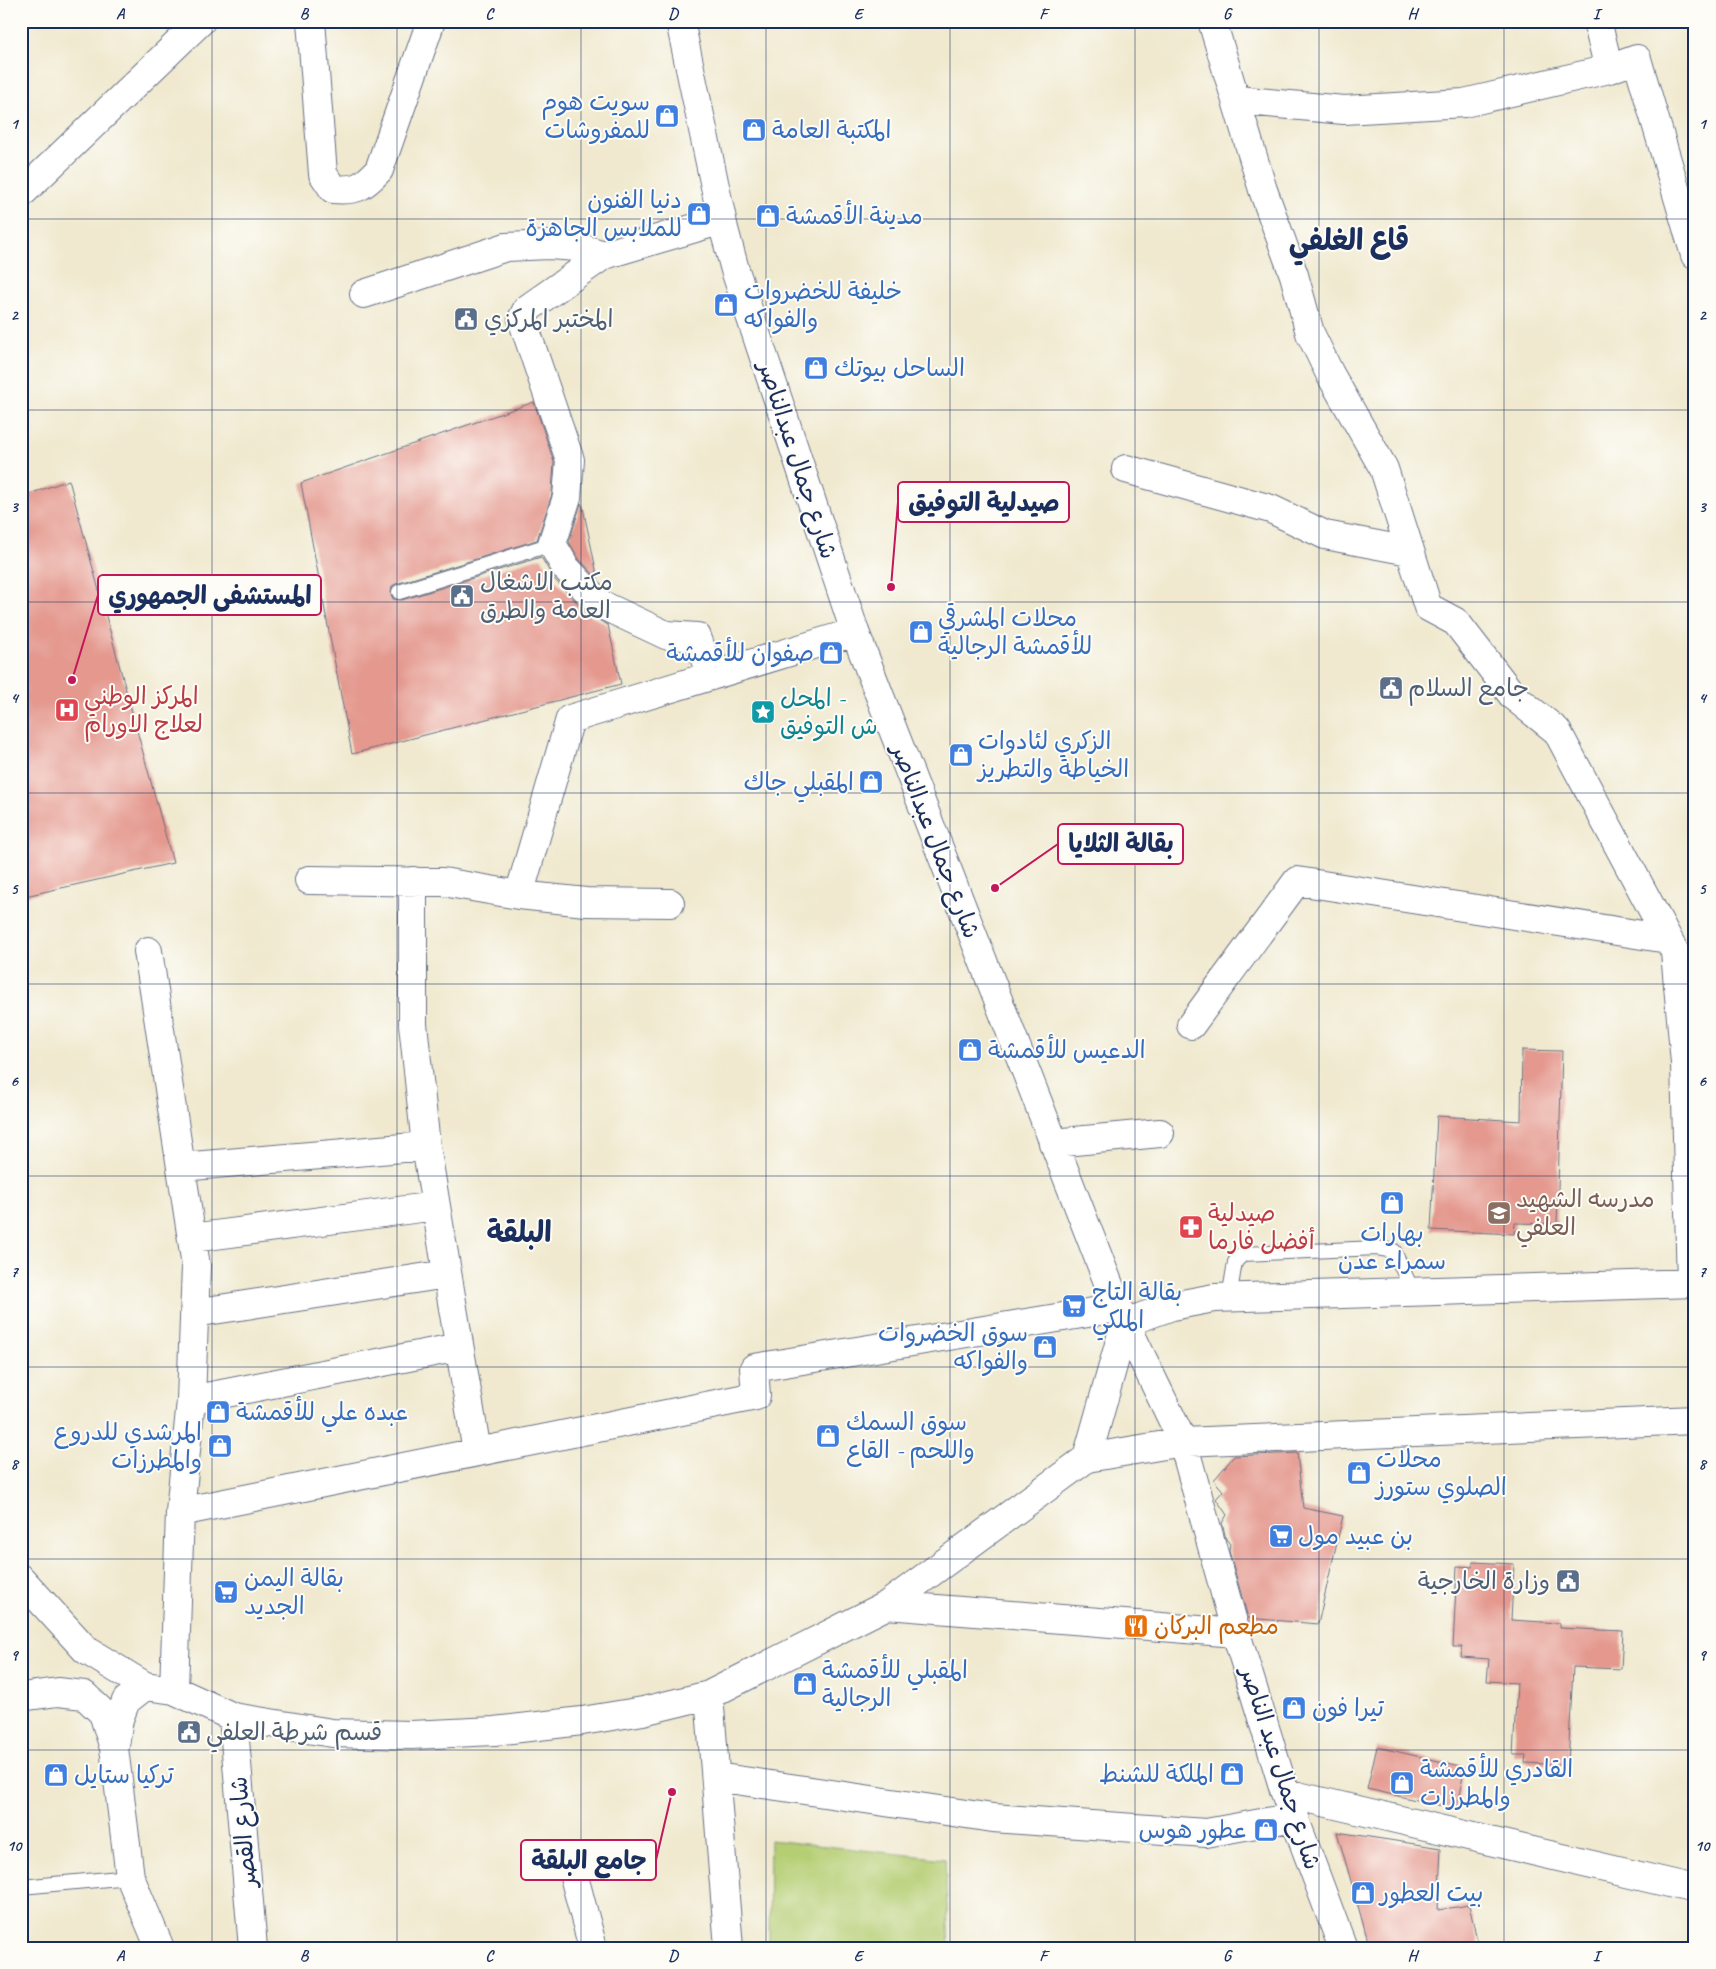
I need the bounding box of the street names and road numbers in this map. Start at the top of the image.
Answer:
street label: شارع جمال عبدالناصر [749,355,844,563]
street label: شارع جمال عبدالناصر [882,738,987,943]
street label: شارع جمال عبد الناصر [1231,1661,1328,1874]
street label: شارع القصر [223,1775,265,1891]

